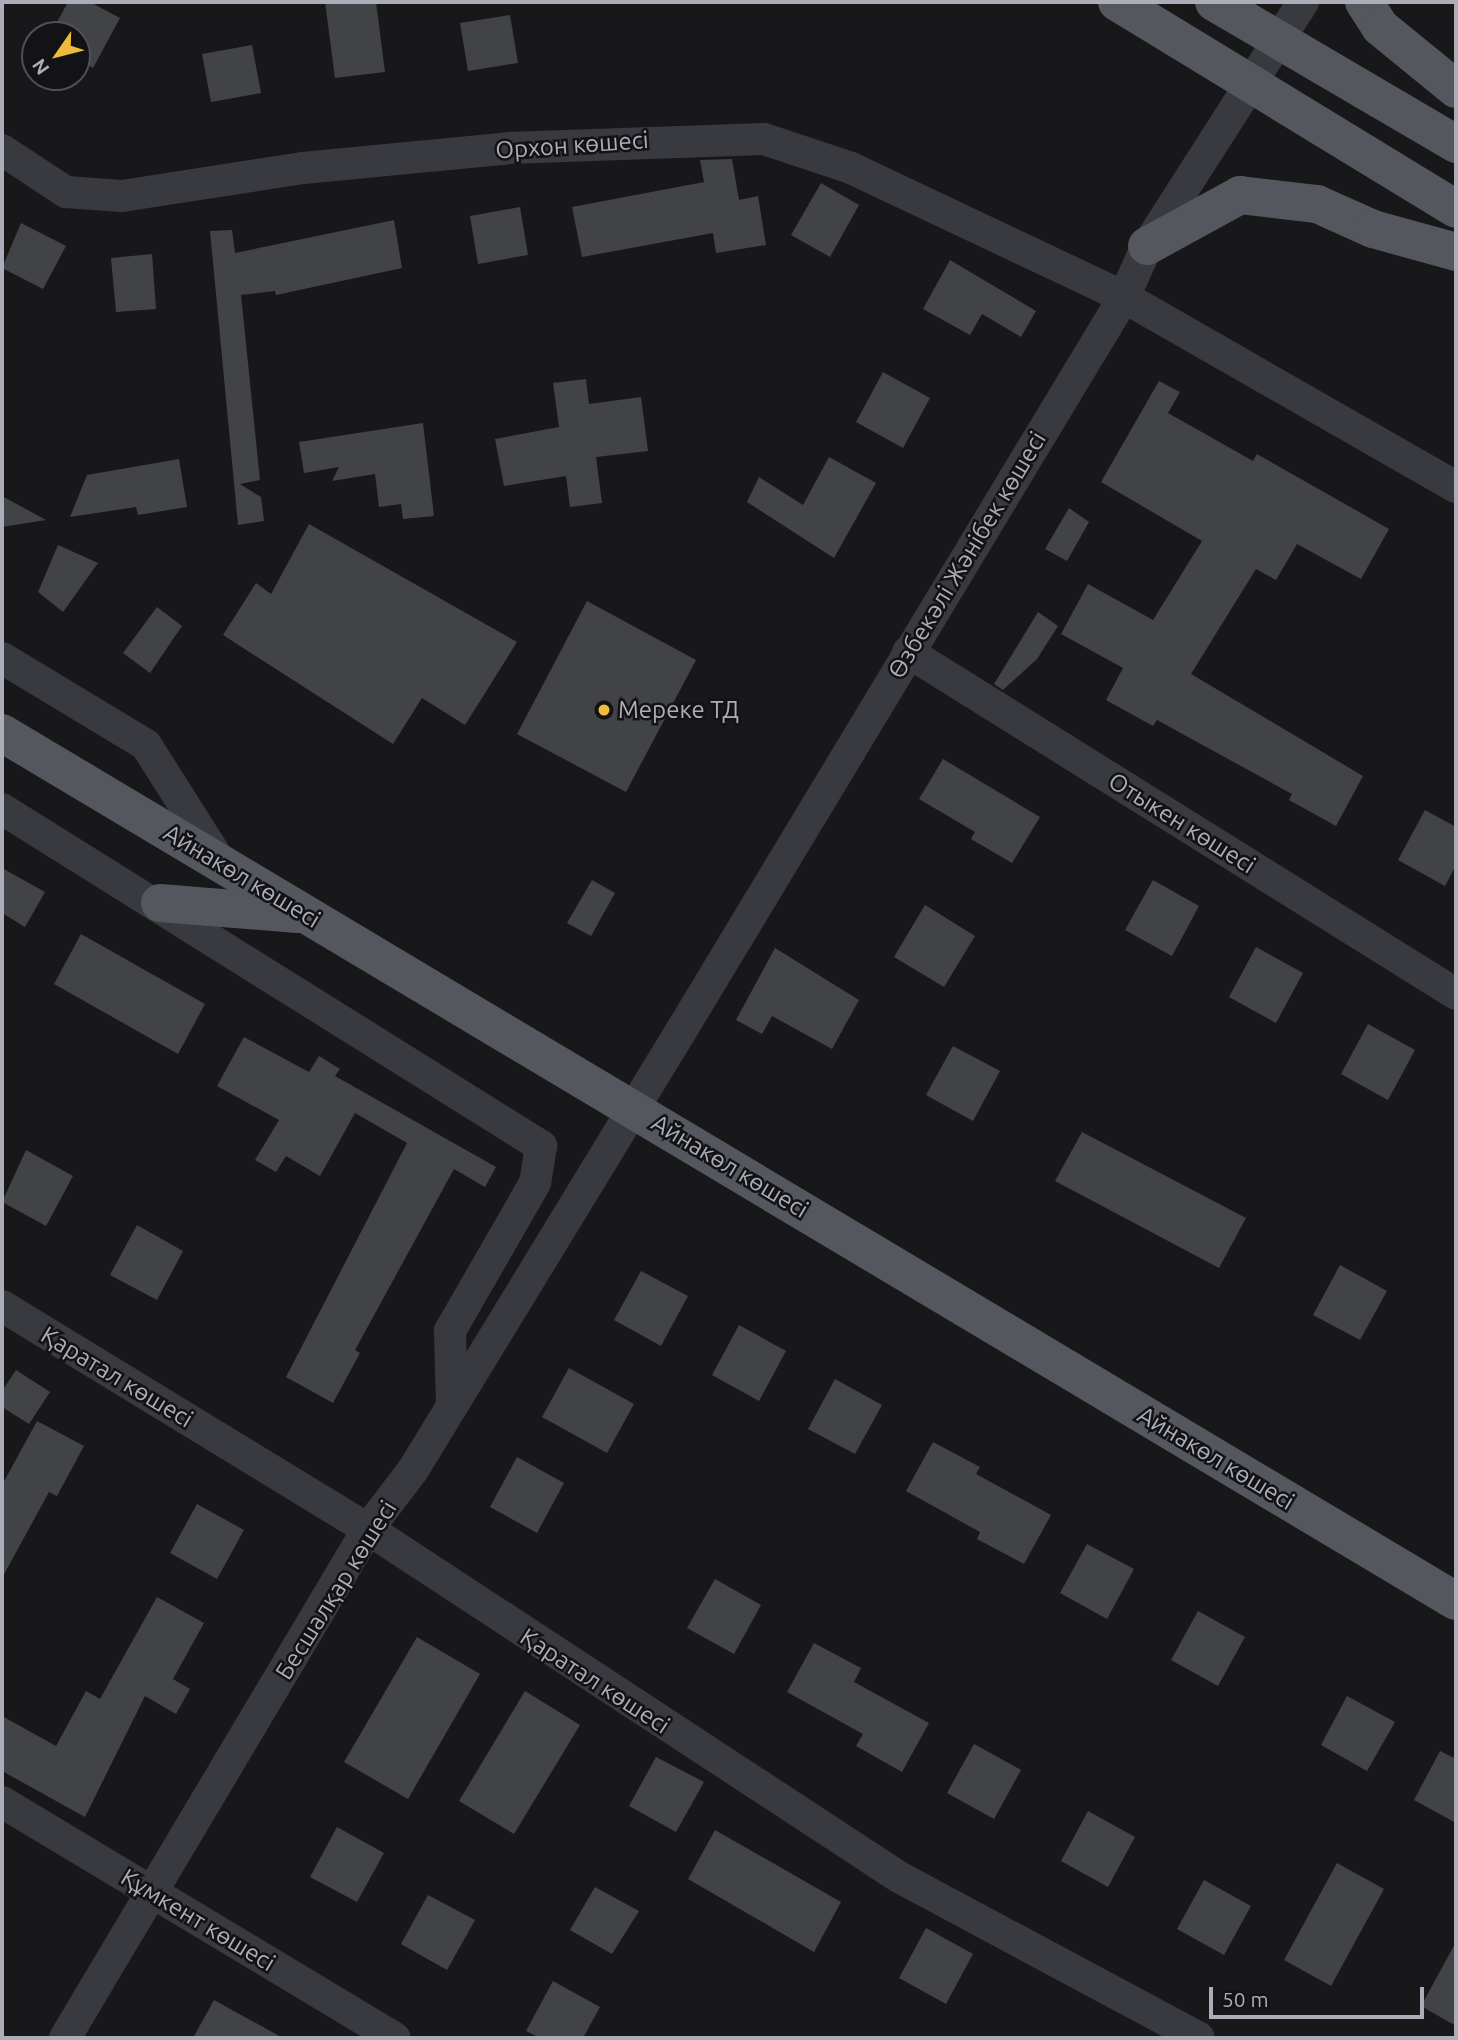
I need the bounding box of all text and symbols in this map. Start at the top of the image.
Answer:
north arrow [21,21,91,91]
text: N [27,55,54,79]
street label: Орхон көшесі [494,125,650,165]
street label: Өзбекәлі Жәнібек көшесі [882,426,1052,684]
place label: Мереке ТД [618,696,739,724]
marker: Мереке ТД [596,702,612,718]
street label: Отыкен көшесі [1103,766,1261,880]
street label: Айнакөл көшесі [159,818,325,934]
street label: Айнакөл көшесі [647,1108,813,1224]
street label: Қаратал көшесі [36,1320,198,1434]
street label: Айнакөл көшесі [1133,1400,1299,1516]
street label: Бесшалқар көшесі [269,1495,403,1685]
street label: Қаратал көшесі [515,1622,675,1740]
street label: Құмкент көшесі [116,1863,280,1977]
scale bar [1213,1974,1428,2018]
text: 50 m [1222,1987,1269,2011]

